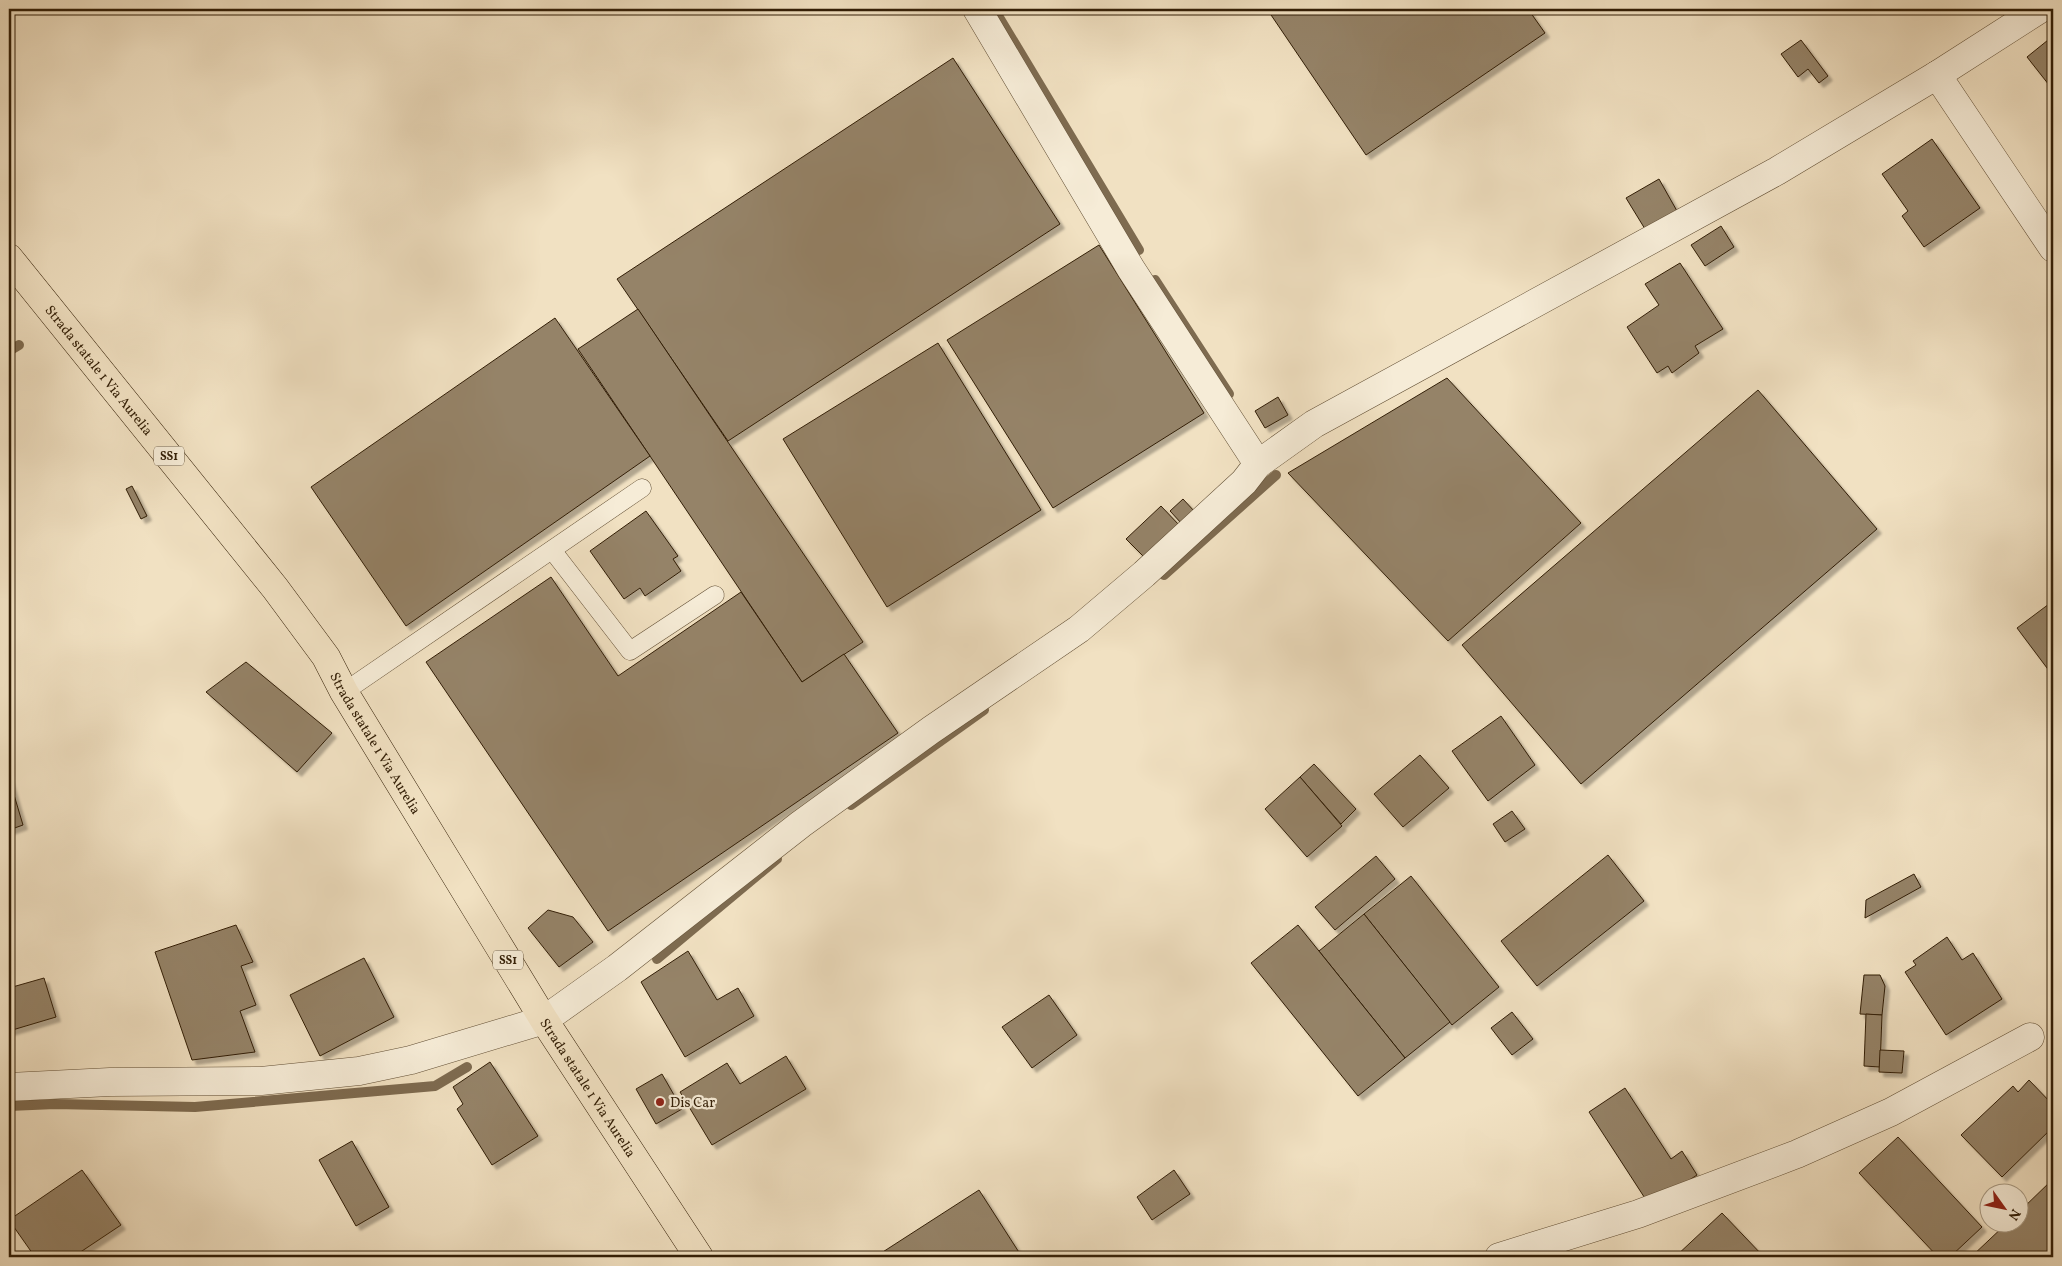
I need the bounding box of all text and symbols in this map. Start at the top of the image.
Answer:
street label: Strada statale 1 Via Aurelia [40,302,157,440]
road number: SS1 [154,446,184,466]
street label: Strada statale 1 Via Aurelia [324,669,424,818]
road number: SS1 [493,950,523,970]
street label: Strada statale 1 Via Aurelia [535,1015,639,1162]
place label: Dis Car [670,1094,715,1113]
marker: Dis Car [654,1096,666,1108]
north arrow [1980,1184,2030,1234]
text: N [2003,1205,2024,1224]

